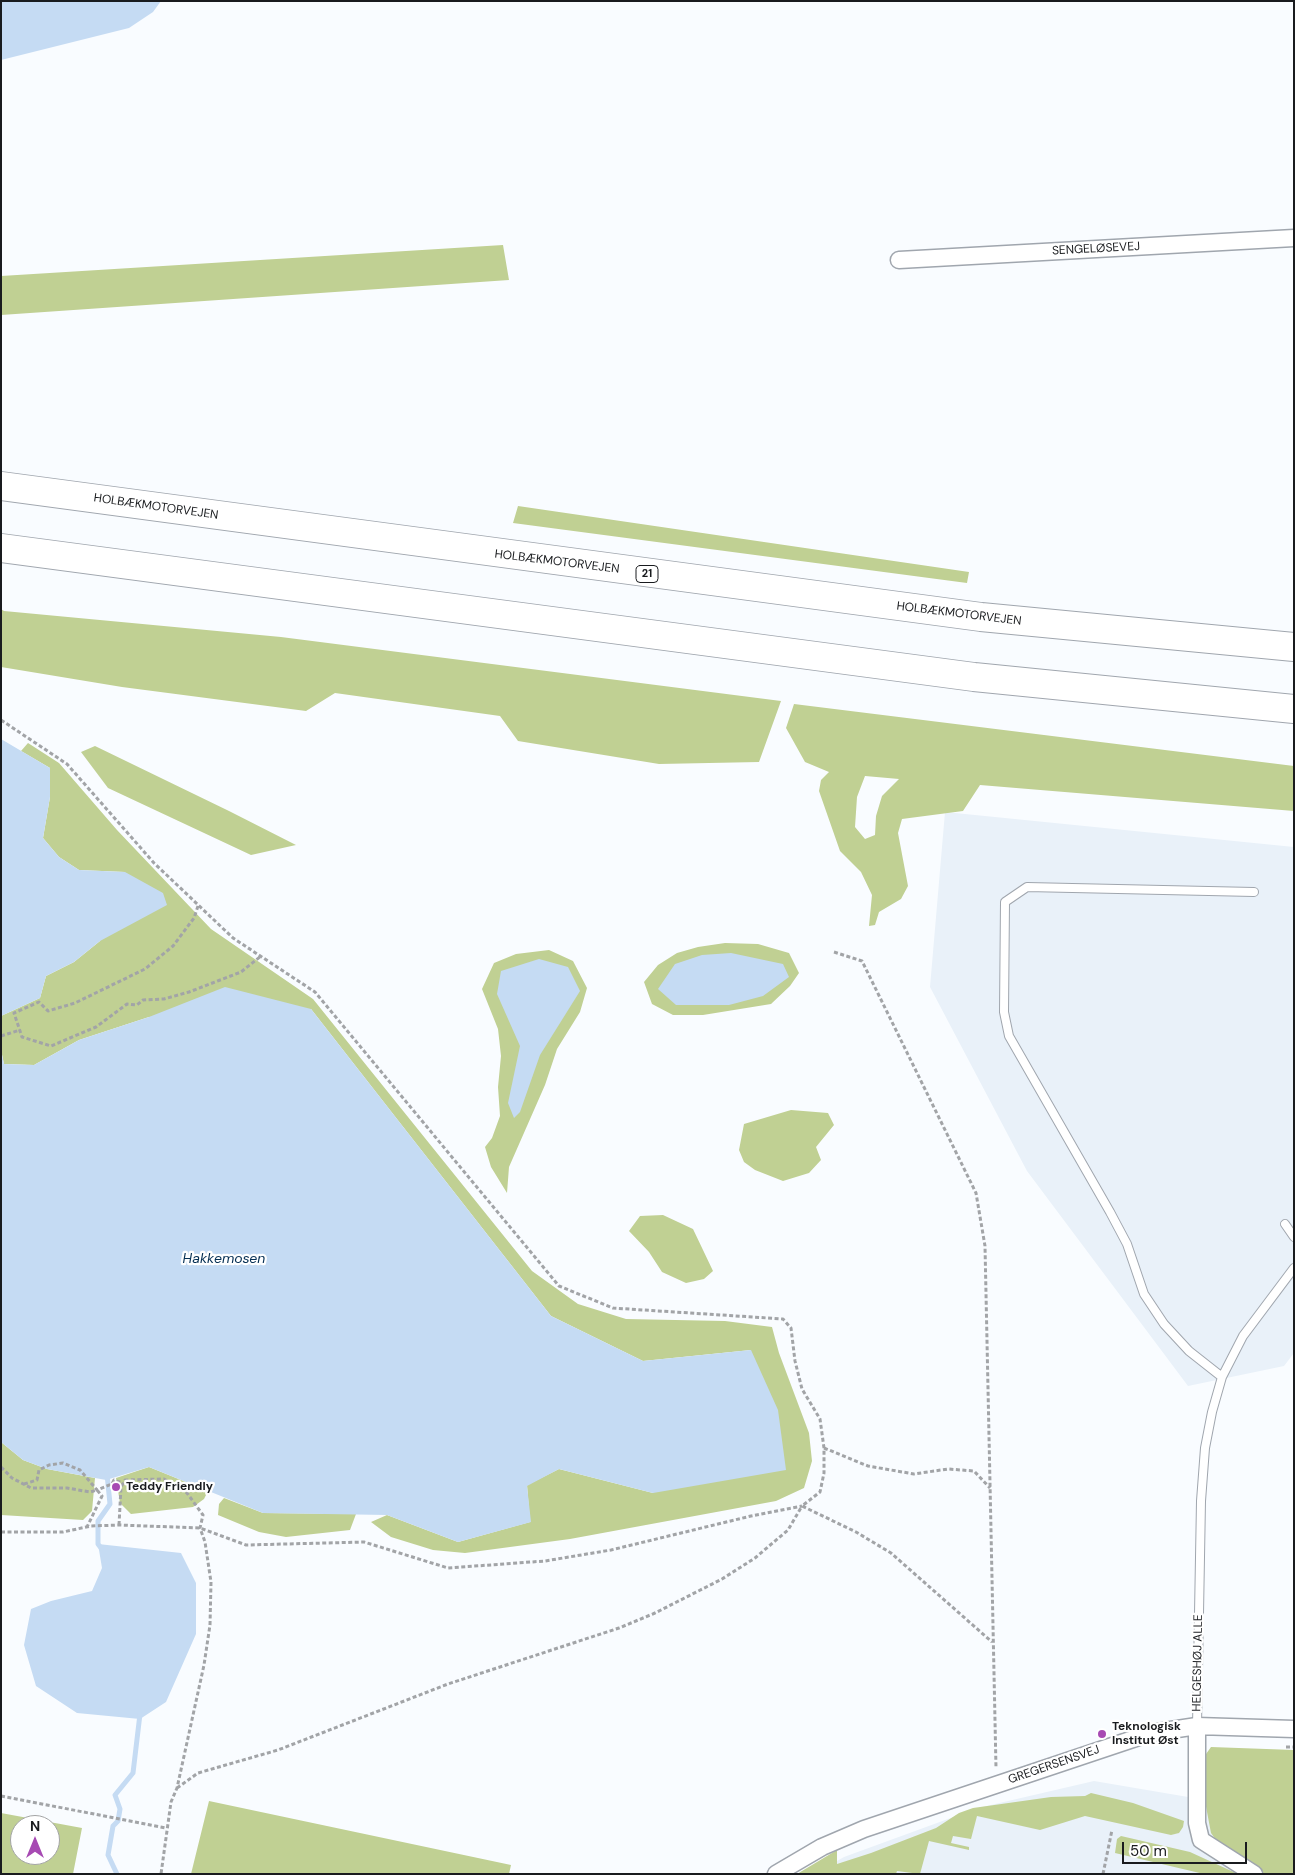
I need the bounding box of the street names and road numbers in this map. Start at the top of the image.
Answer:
street label: SENGELØSEVEJ [1052,240,1140,258]
street label: HOLBÆKMOTORVEJEN [93,491,219,523]
street label: HOLBÆKMOTORVEJEN [494,547,620,577]
road number: 21 [636,566,658,582]
street label: HOLBÆKMOTORVEJEN [896,599,1022,629]
street label: HELGESHØJ ALLE [1190,1614,1206,1712]
street label: GREGERSENSVEJ [1006,1743,1102,1787]

